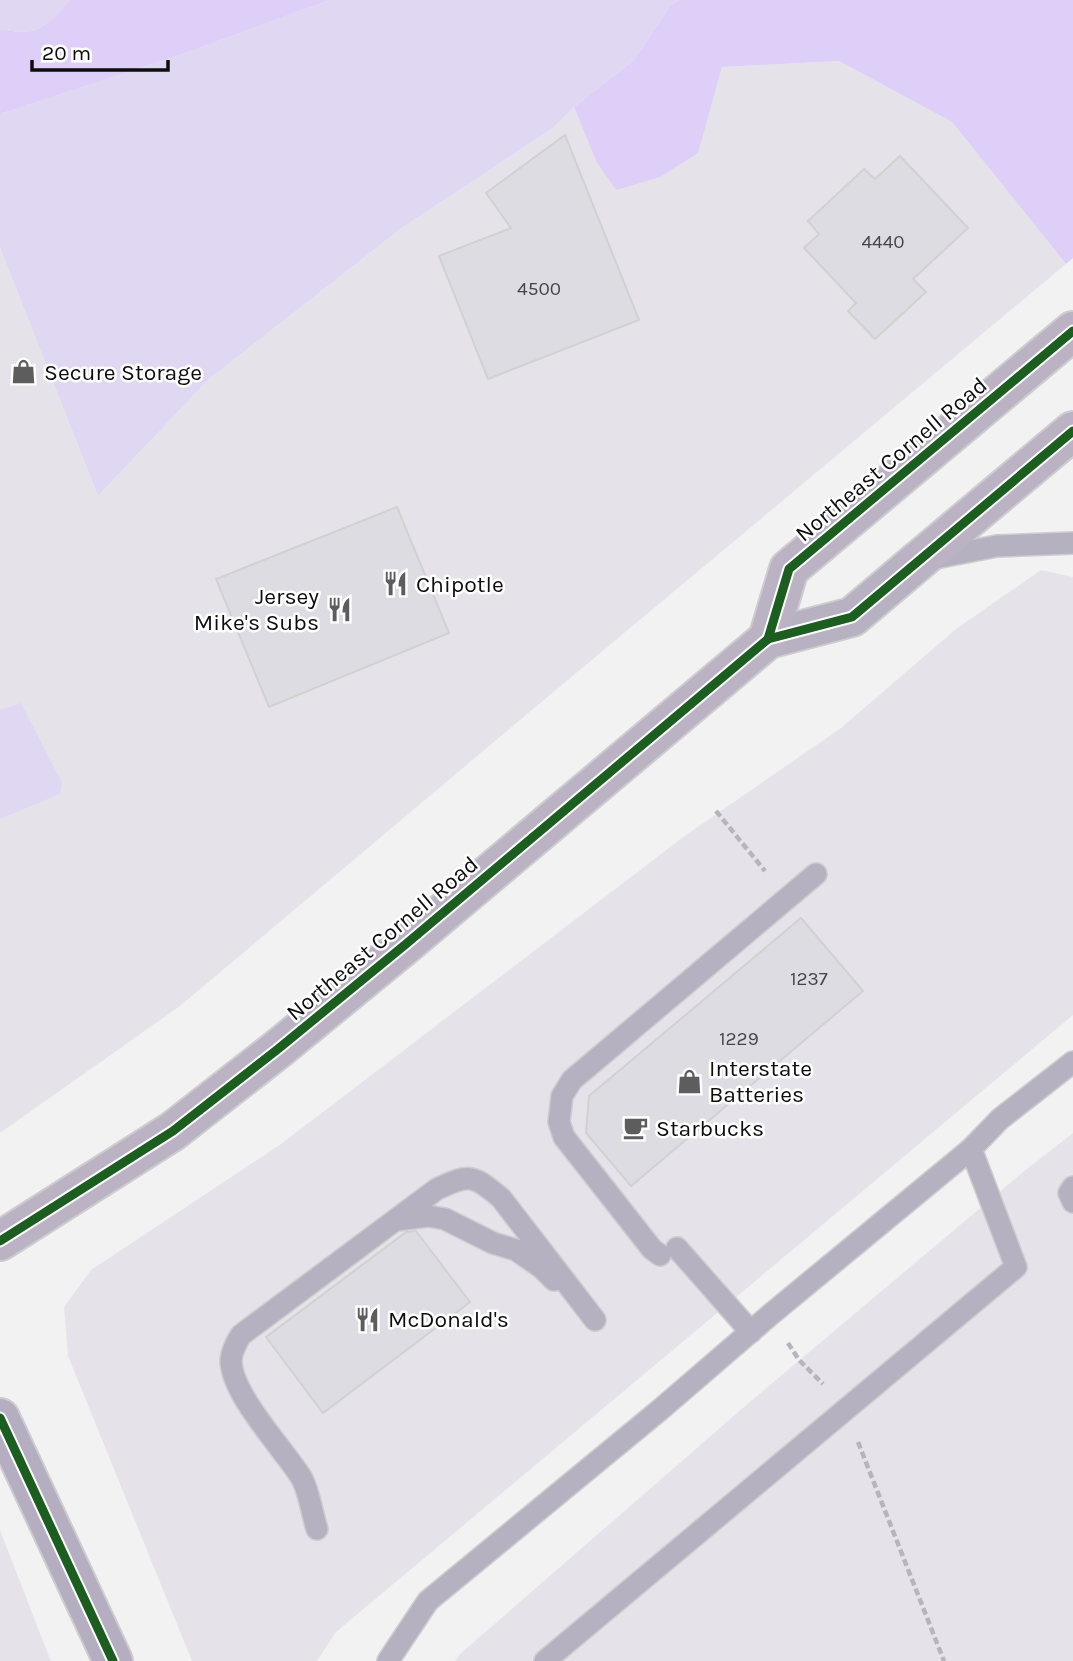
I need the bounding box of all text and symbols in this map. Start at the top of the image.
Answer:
scale bar [32,28,168,72]
text: 20 m [42,41,91,65]
house number: 4440 [861,231,905,253]
house number: 4500 [517,278,561,300]
shop icon: Secure Storage [10,358,38,386]
place label: Secure Storage [44,359,202,386]
street label: Northeast Cornell Road [790,371,993,547]
restaurant icon: Chipotle [382,570,410,598]
place label: Chipotle [416,571,504,598]
place label: Jersey Mike's Subs [194,583,319,636]
restaurant icon: Jersey Mike's Subs [325,595,353,623]
street label: Northeast Cornell Road [281,850,484,1026]
house number: 1237 [790,968,828,990]
house number: 1229 [719,1028,759,1050]
place label: Interstate Batteries [709,1055,812,1108]
shop icon: Interstate Batteries [675,1067,703,1095]
cafe icon: Starbucks [622,1114,650,1142]
place label: Starbucks [656,1115,764,1142]
restaurant icon: McDonald's [354,1305,382,1333]
place label: McDonald's [388,1306,509,1333]

